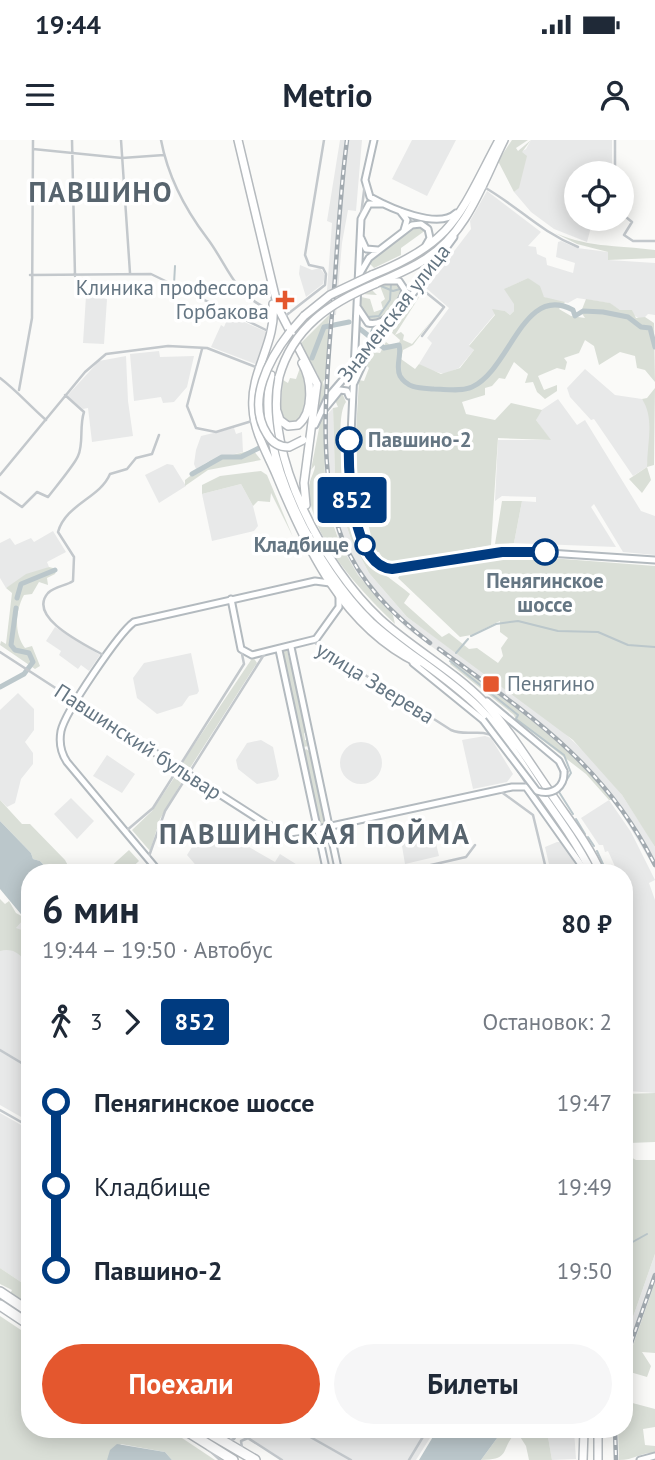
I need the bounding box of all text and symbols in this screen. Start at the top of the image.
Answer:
text: 19:44 [35,8,101,41]
text: Metrio [282,74,373,116]
icon: menu [21,76,59,114]
icon: person [596,76,634,114]
map controls [564,161,634,231]
button: locate [564,161,634,231]
district label: ПАВШИНО [28,173,174,210]
street label: Знаменская улица [331,238,456,387]
place label: Клиника профессора Горбакова [76,274,269,325]
marker: Клиника профессора Горбакова [275,290,295,310]
place label: Павшино-2 [368,426,472,453]
marker: Павшино-2 [336,427,362,453]
line badge: 852 [312,477,392,523]
text: 852 [332,484,372,515]
place label: Кладбище [254,531,349,558]
marker: Кладбище [355,535,375,555]
marker: Пенягинское шоссе [532,539,558,565]
place label: Пенягинское шоссе [486,567,604,618]
street label: улица Зверева [311,635,439,730]
place label: Пенягино [507,670,595,697]
marker: Пенягино [481,674,501,694]
street label: Павшинский бульвар [50,677,227,806]
district label: ПАВШИНСКАЯ ПОЙМА [159,815,471,852]
text: 6 мин [42,884,140,933]
text: 80 ₽ [561,907,612,940]
text: 19:44 – 19:50 · Автобус [42,935,273,964]
icon: walk [42,1003,80,1041]
icon: forward [113,1003,151,1041]
text: 852 [175,1006,215,1037]
text: 3 [90,1007,103,1036]
text: Остановок: 2 [482,1007,612,1036]
text: Пенягинское шоссе [94,1086,315,1119]
text: 19:47 [557,1088,612,1117]
text: Кладбище [94,1170,211,1203]
text: 19:49 [557,1172,612,1201]
text: Павшино-2 [94,1254,222,1287]
text: 19:50 [557,1256,612,1285]
button: Поехали [42,1344,320,1424]
button: Билеты [334,1344,612,1424]

